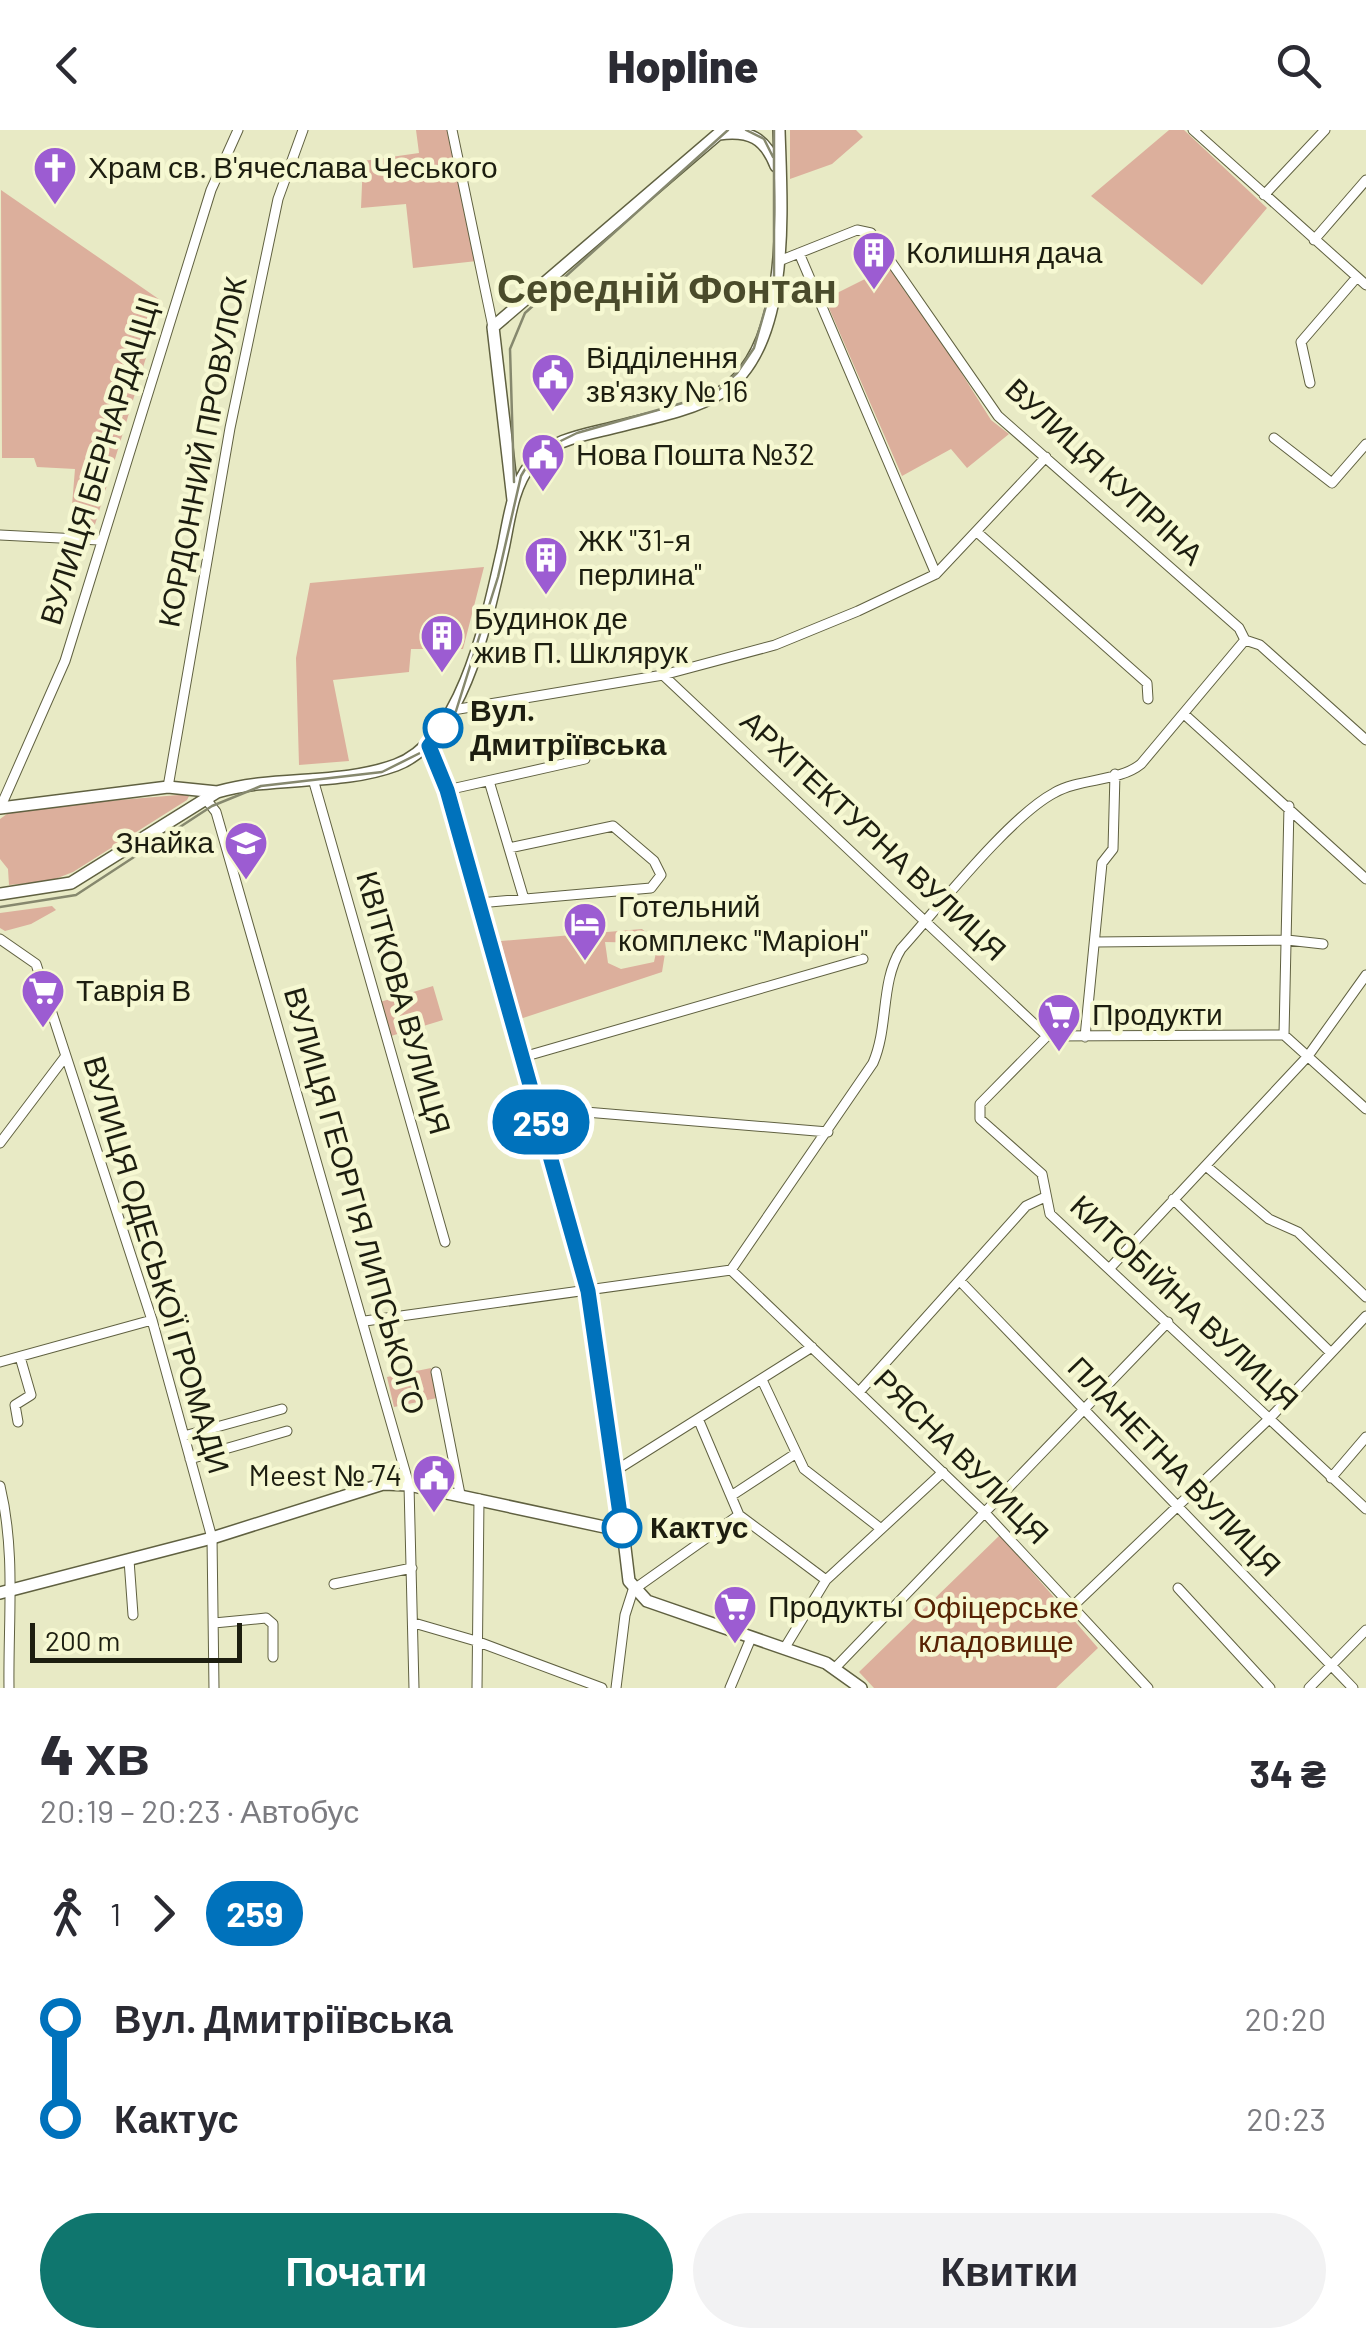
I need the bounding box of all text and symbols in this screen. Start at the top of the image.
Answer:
icon: back [40,38,95,93]
text: Hopline [608,38,758,92]
icon: search [1271,38,1326,93]
church icon: Храм св. В'ячеслава Чеського [32,145,78,206]
place label: Храм св. В'ячеслава Чеського [88,148,498,184]
building icon: Колишня дача [851,230,897,291]
place label: Колишня дача [906,233,1103,269]
district label: Середній Фонтан [497,263,837,311]
street label: КОРДОННИЙ ПРОВУЛОК [149,273,253,630]
street label: ВУЛИЦЯ БЕРНАРДАЦЦІ [31,292,165,629]
place label: Відділення зв'язку № 16 [586,338,748,408]
public building icon: Відділення зв'язку № 16 [530,352,576,413]
street label: ВУЛИЦЯ КУПРІНА [999,370,1211,571]
public building icon: Нова Пошта №32 [520,432,566,493]
place label: Нова Пошта №32 [576,435,815,471]
place label: ЖК "31-я перлина" [578,521,702,591]
building icon: ЖК "31-я перлина" [523,535,569,596]
place label: Будинок де жив П. Шклярук [474,599,689,669]
building icon: Будинок де жив П. Шклярук [419,613,465,674]
place label: Вул. Дмитріївська [470,691,667,761]
street label: АРХІТЕКТУРНА ВУЛИЦЯ [734,702,1015,967]
marker: Вул. Дмитріївська [424,709,462,747]
school or university icon: Знайка [223,820,269,881]
place label: Знайка [115,823,214,859]
street label: КВІТКОВА ВУЛИЦЯ [350,867,460,1138]
place label: Готельний комплекс "Маріон" [618,887,868,957]
hotel icon: Готельний комплекс "Маріон" [562,901,608,962]
supermarket icon: Таврія В [20,968,66,1029]
place label: Таврія В [76,971,191,1007]
street label: ВУЛИЦЯ ГЕОРГІЯ ЛИПСЬКОГО [278,983,434,1418]
supermarket icon: Продукти [1036,992,1082,1053]
place label: Продукти [1092,995,1223,1031]
street label: ВУЛИЦЯ ОДЕСЬКОЇ ГРОМАДИ [77,1052,239,1477]
line badge: 259 [484,1090,598,1154]
text: 259 [512,1101,570,1143]
street label: КИТОБІЙНА ВУЛИЦЯ [1064,1186,1307,1417]
street label: ПЛАНЕТНА ВУЛИЦЯ [1061,1348,1290,1583]
street label: РЯСНА ВУЛИЦЯ [867,1361,1057,1551]
public building icon: Meest № 74 [411,1453,457,1514]
place label: Meest № 74 [249,1456,402,1492]
place label: Кактус [650,1508,748,1544]
marker: Кактус [603,1509,641,1547]
supermarket icon: Продукты [712,1584,758,1645]
place label: Продукты [768,1587,904,1623]
park label: Офіцерське кладовище [913,1588,1079,1658]
scale bar [30,1618,242,1662]
text: 200 m [45,1623,120,1657]
text: 4 хв [40,1720,150,1786]
text: 34 ₴ [1250,1750,1326,1796]
text: 20:19 – 20:23 · Автобус [40,1791,359,1829]
icon: walk [40,1886,95,1941]
icon: forward [136,1886,191,1941]
text: 259 [226,1892,283,1934]
text: 1 [110,1894,121,1932]
text: Вул. Дмитріївська [114,1995,453,2041]
text: 20:20 [1245,1999,1326,2037]
text: Кактус [114,2095,239,2141]
text: 20:23 [1246,2099,1326,2137]
button: Почати [40,2213,673,2328]
button: Квитки [693,2213,1326,2328]

